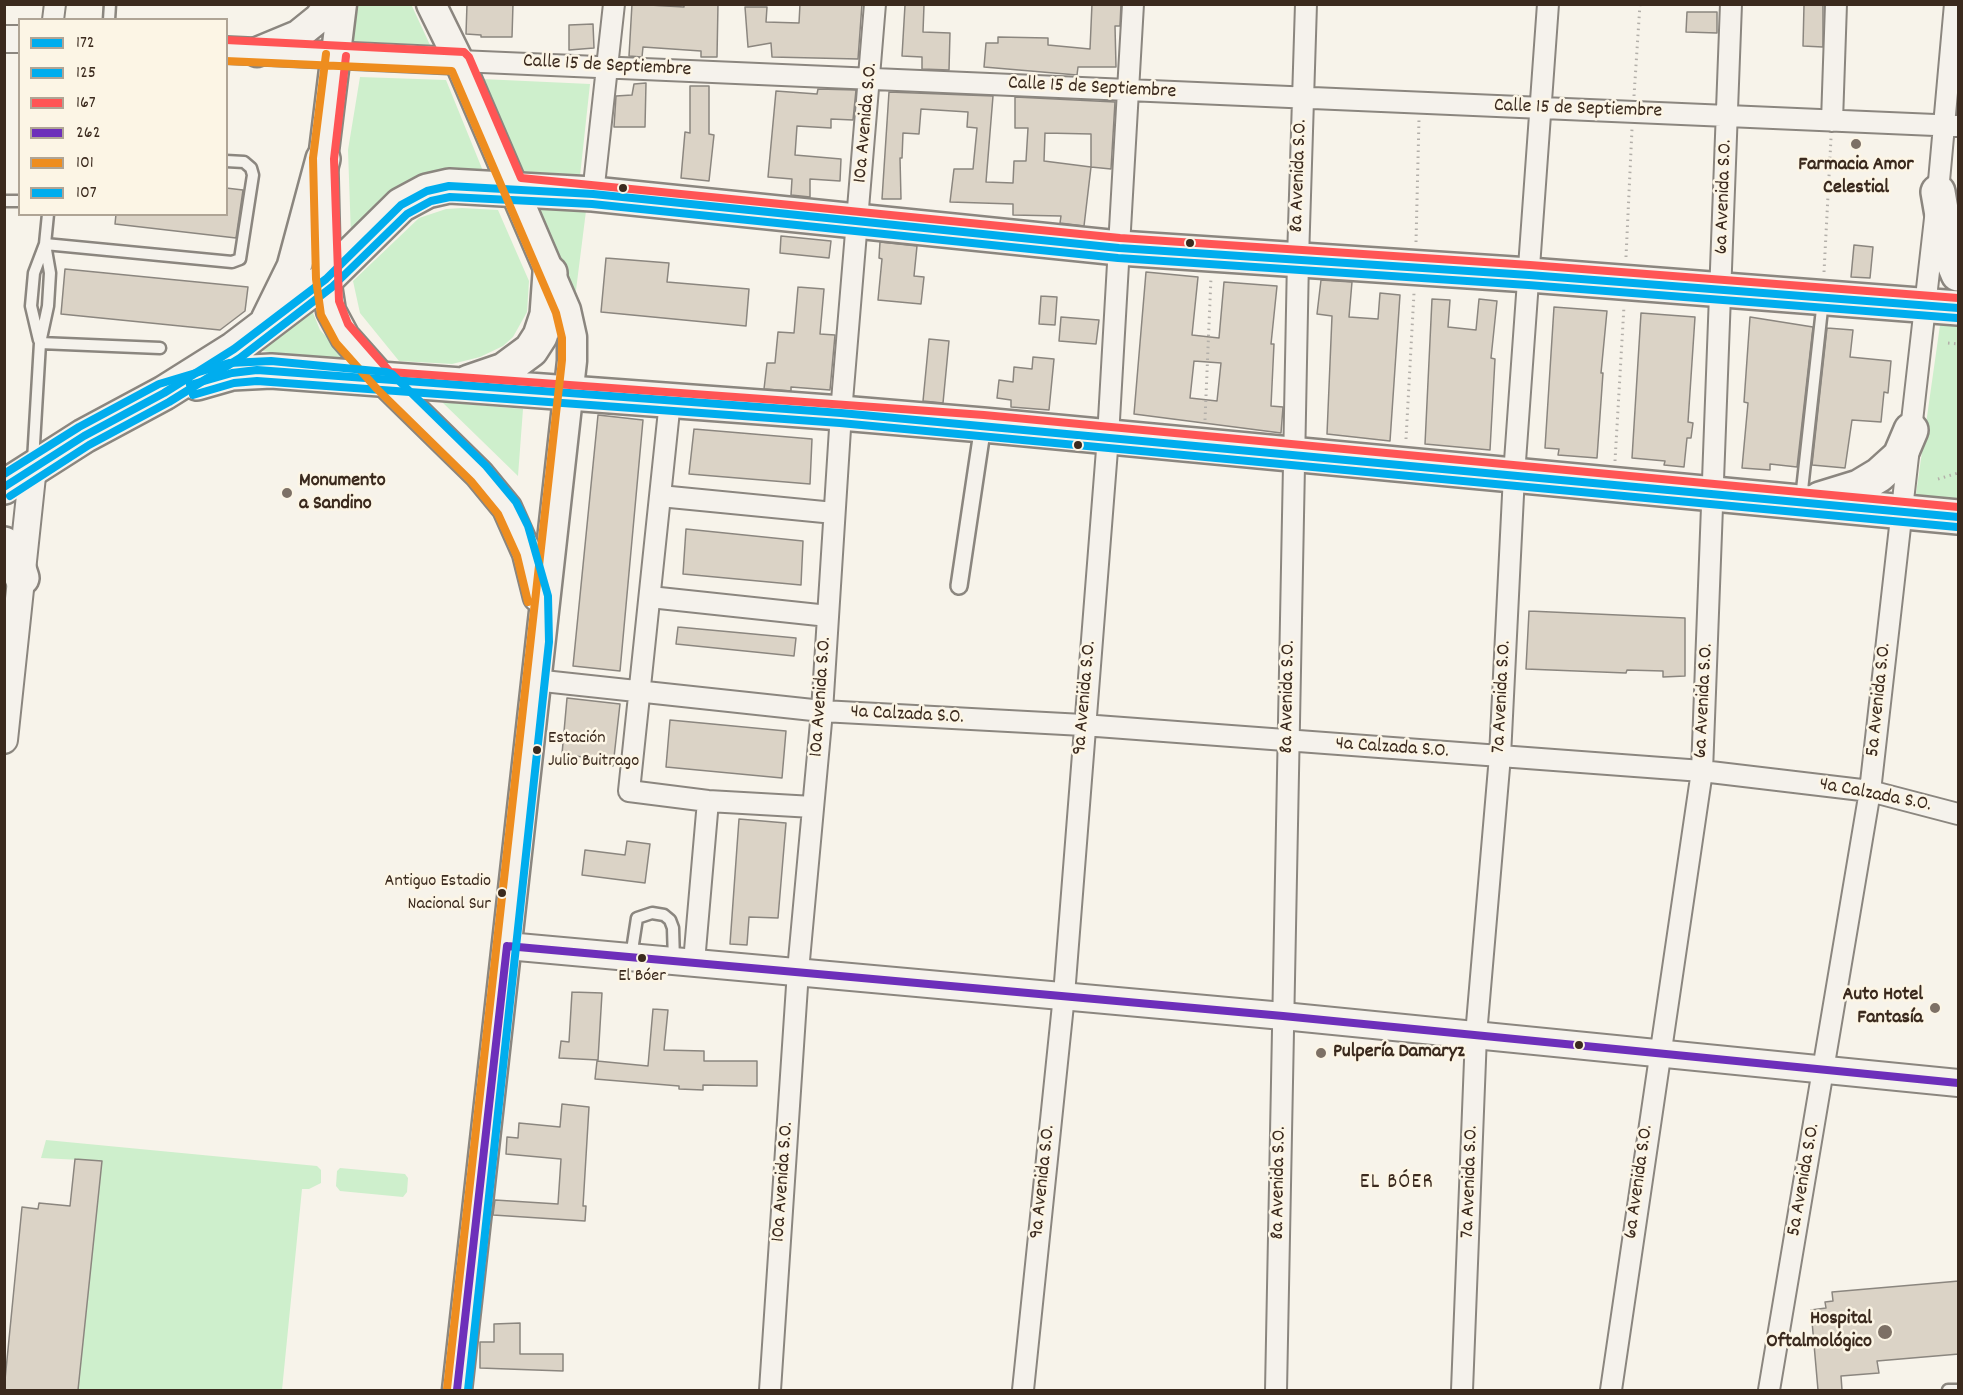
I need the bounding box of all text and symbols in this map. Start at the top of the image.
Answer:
legend [18,18,228,216]
text: 172 [76,31,95,56]
street label: Calle 15 de Septiembre [522,51,692,83]
text: 125 [76,61,96,86]
street label: 10a Avenida S.O. [850,62,884,184]
street label: Calle 15 de Septiembre [1007,73,1177,105]
text: 167 [76,91,96,116]
street label: Calle 15 de Septiembre [1493,95,1663,125]
street label: 8a Avenida S.O. [1286,119,1314,233]
text: 262 [76,121,101,146]
marker: Farmacia Amor Celestial [1849,137,1863,151]
street label: 6a Avenida S.O. [1711,139,1739,255]
text: 101 [76,151,94,176]
place label: Farmacia Amor Celestial [1798,154,1914,201]
text: 107 [76,181,97,206]
unlabelled marker [617,182,629,194]
unlabelled marker [1184,237,1196,249]
unlabelled marker [1072,439,1084,451]
place label: Monumento a Sandino [299,470,386,517]
marker: Monumento a Sandino [280,486,294,500]
street label: 10a Avenida S.O. [806,636,838,758]
street label: 9a Avenida S.O. [1069,640,1103,756]
street label: 8a Avenida S.O. [1276,640,1302,754]
street label: 7a Avenida S.O. [1488,640,1518,754]
street label: 5a Avenida S.O. [1862,642,1898,758]
street label: 6a Avenida S.O. [1690,643,1720,759]
street label: 4a Calzada S.O. [850,701,964,731]
place label: Estación Julio Buitrago [548,729,639,771]
street label: 4a Calzada S.O. [1335,733,1449,765]
marker: Estación Julio Buitrago [531,744,543,756]
street label: 4a Calzada S.O. [1817,773,1933,819]
place label: Antiguo Estadio Nacional Sur [385,872,491,914]
marker: Antiguo Estadio Nacional Sur [496,887,508,899]
marker: El Bóer [636,952,648,964]
place label: El Bóer [618,967,666,989]
place label: Auto Hotel Fantasía [1843,984,1923,1031]
marker: Auto Hotel Fantasía [1928,1001,1942,1015]
unlabelled marker [1573,1039,1585,1051]
place label: Pulpería Damaryz [1333,1041,1464,1065]
marker: Pulpería Damaryz [1314,1046,1328,1060]
street label: 10a Avenida S.O. [768,1121,800,1243]
street label: 5a Avenida S.O. [1783,1122,1827,1238]
street label: 6a Avenida S.O. [1620,1123,1660,1241]
street label: 9a Avenida S.O. [1026,1124,1062,1240]
street label: 7a Avenida S.O. [1457,1125,1485,1239]
street label: 8a Avenida S.O. [1267,1126,1293,1240]
district label: EL BÓER [1360,1171,1434,1197]
place label: Hospital Oftalmológico [1766,1308,1872,1355]
marker: Hospital Oftalmológico [1876,1323,1894,1341]

